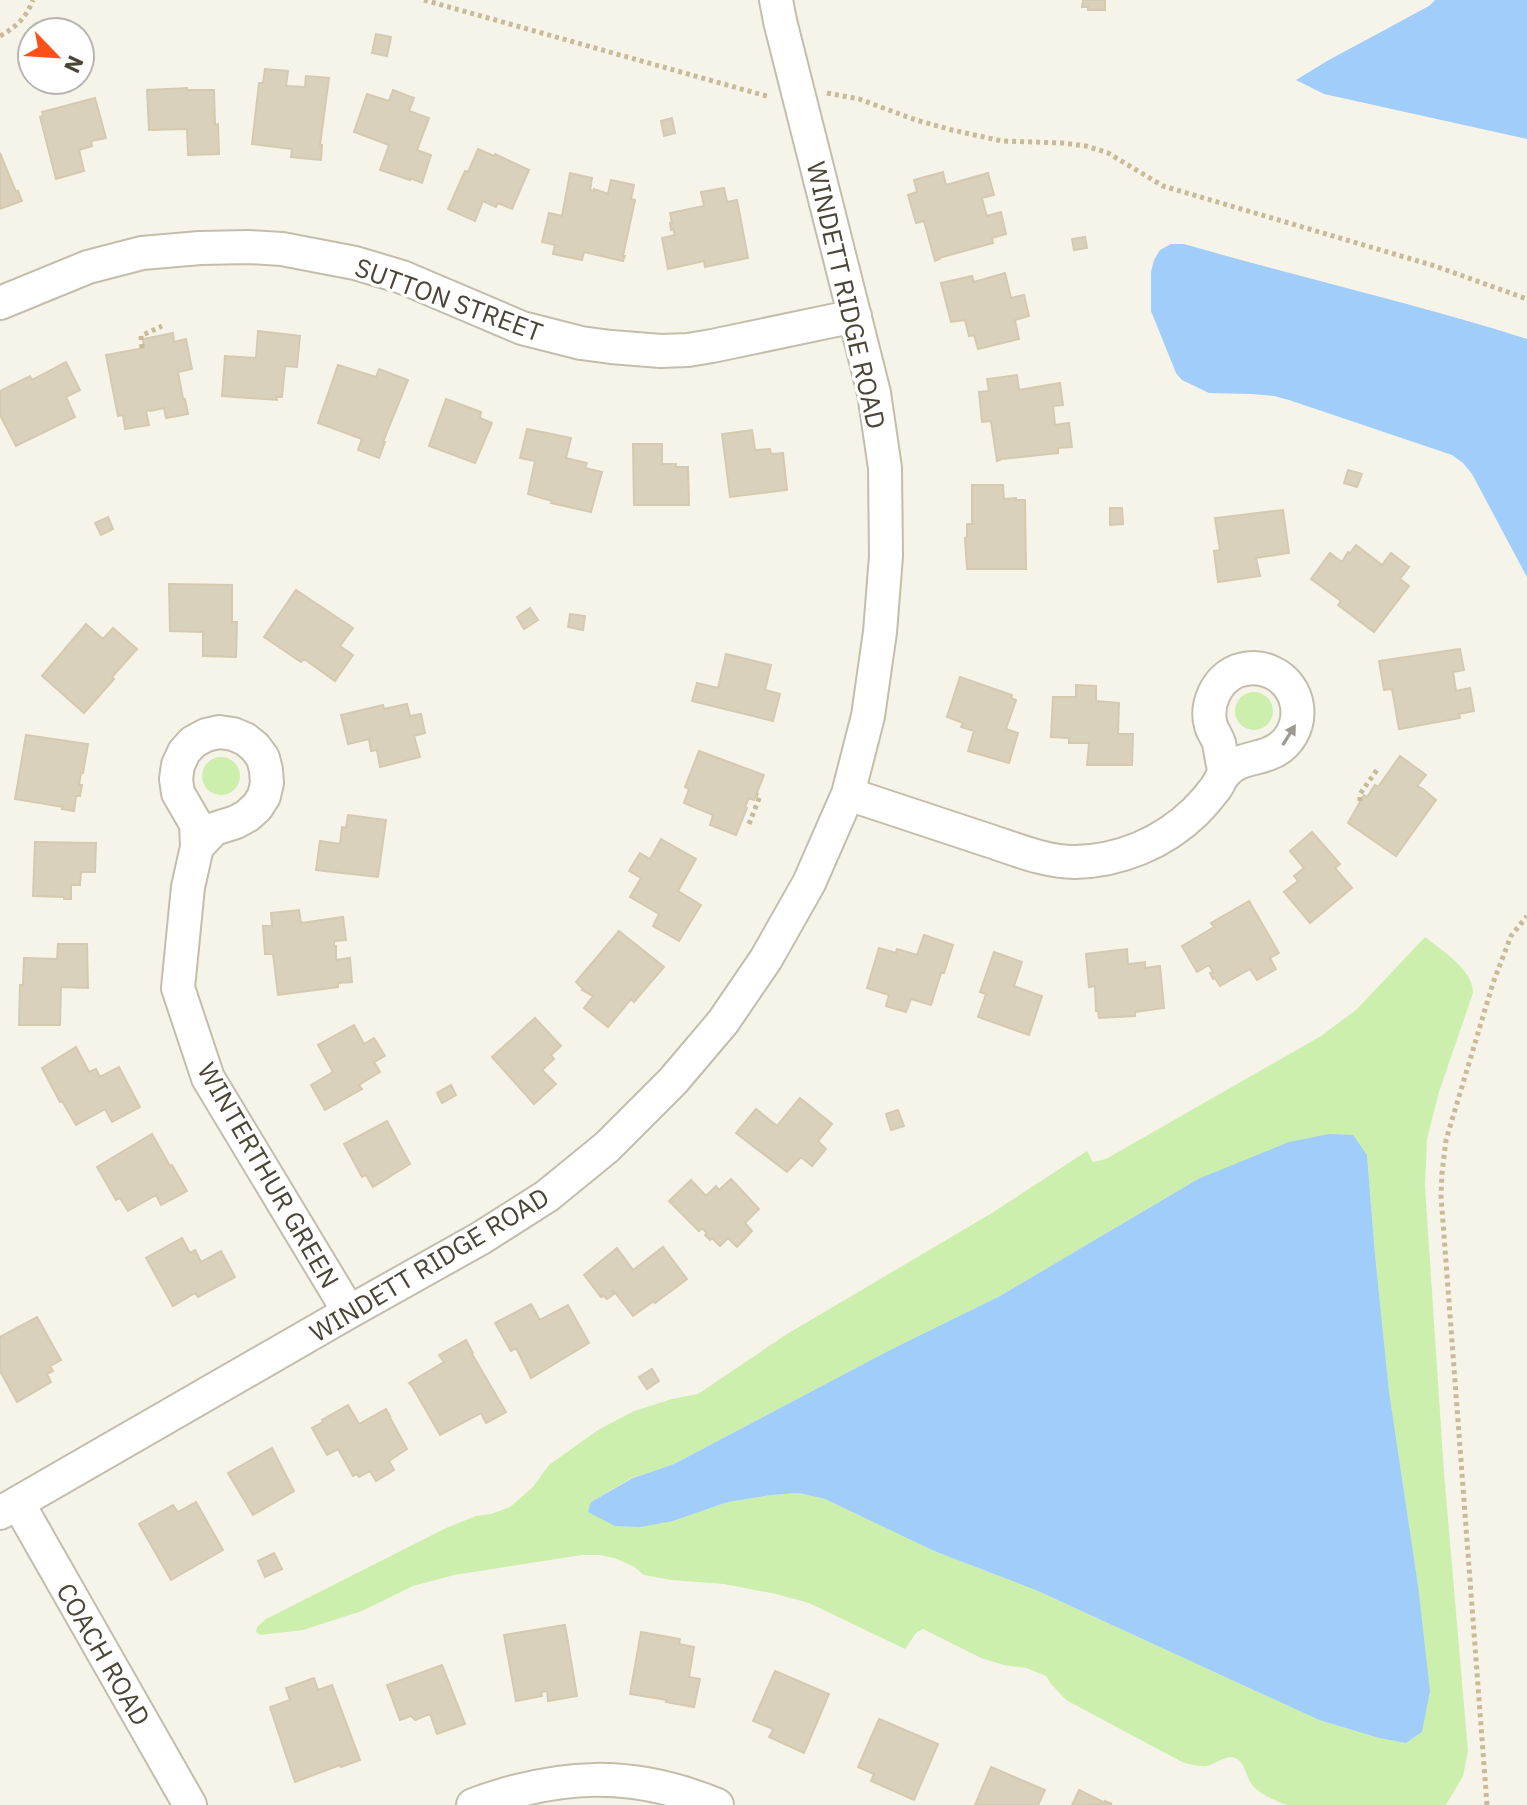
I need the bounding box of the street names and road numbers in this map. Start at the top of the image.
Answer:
street label: WINDETT RIDGE ROAD [800,158,894,432]
street label: SUTTON STREET [351,249,547,349]
street label: WINTERTHUR GREEN [191,1056,347,1294]
street label: WINDETT RIDGE ROAD [303,1179,555,1349]
street label: COACH ROAD [49,1577,159,1731]

